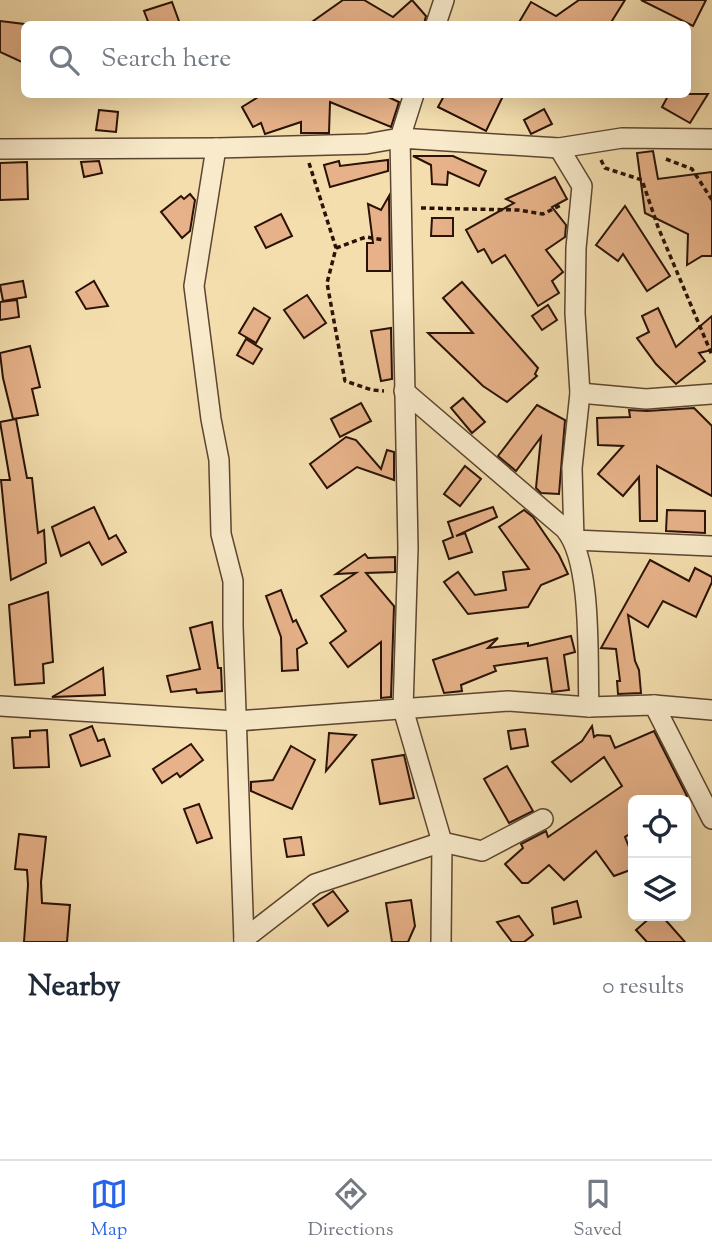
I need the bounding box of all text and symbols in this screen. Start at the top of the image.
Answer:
search box [21,21,691,98]
icon: search [45,41,83,79]
text: Search here [101,41,231,78]
map controls [628,795,691,921]
button: locate [628,795,691,858]
button: layers [628,858,691,921]
text: Nearby [28,966,120,1009]
text: 0 results [602,971,684,1004]
tab: Map [90,1175,128,1244]
tab: Directions [308,1175,393,1244]
tab: Saved [573,1175,622,1244]

